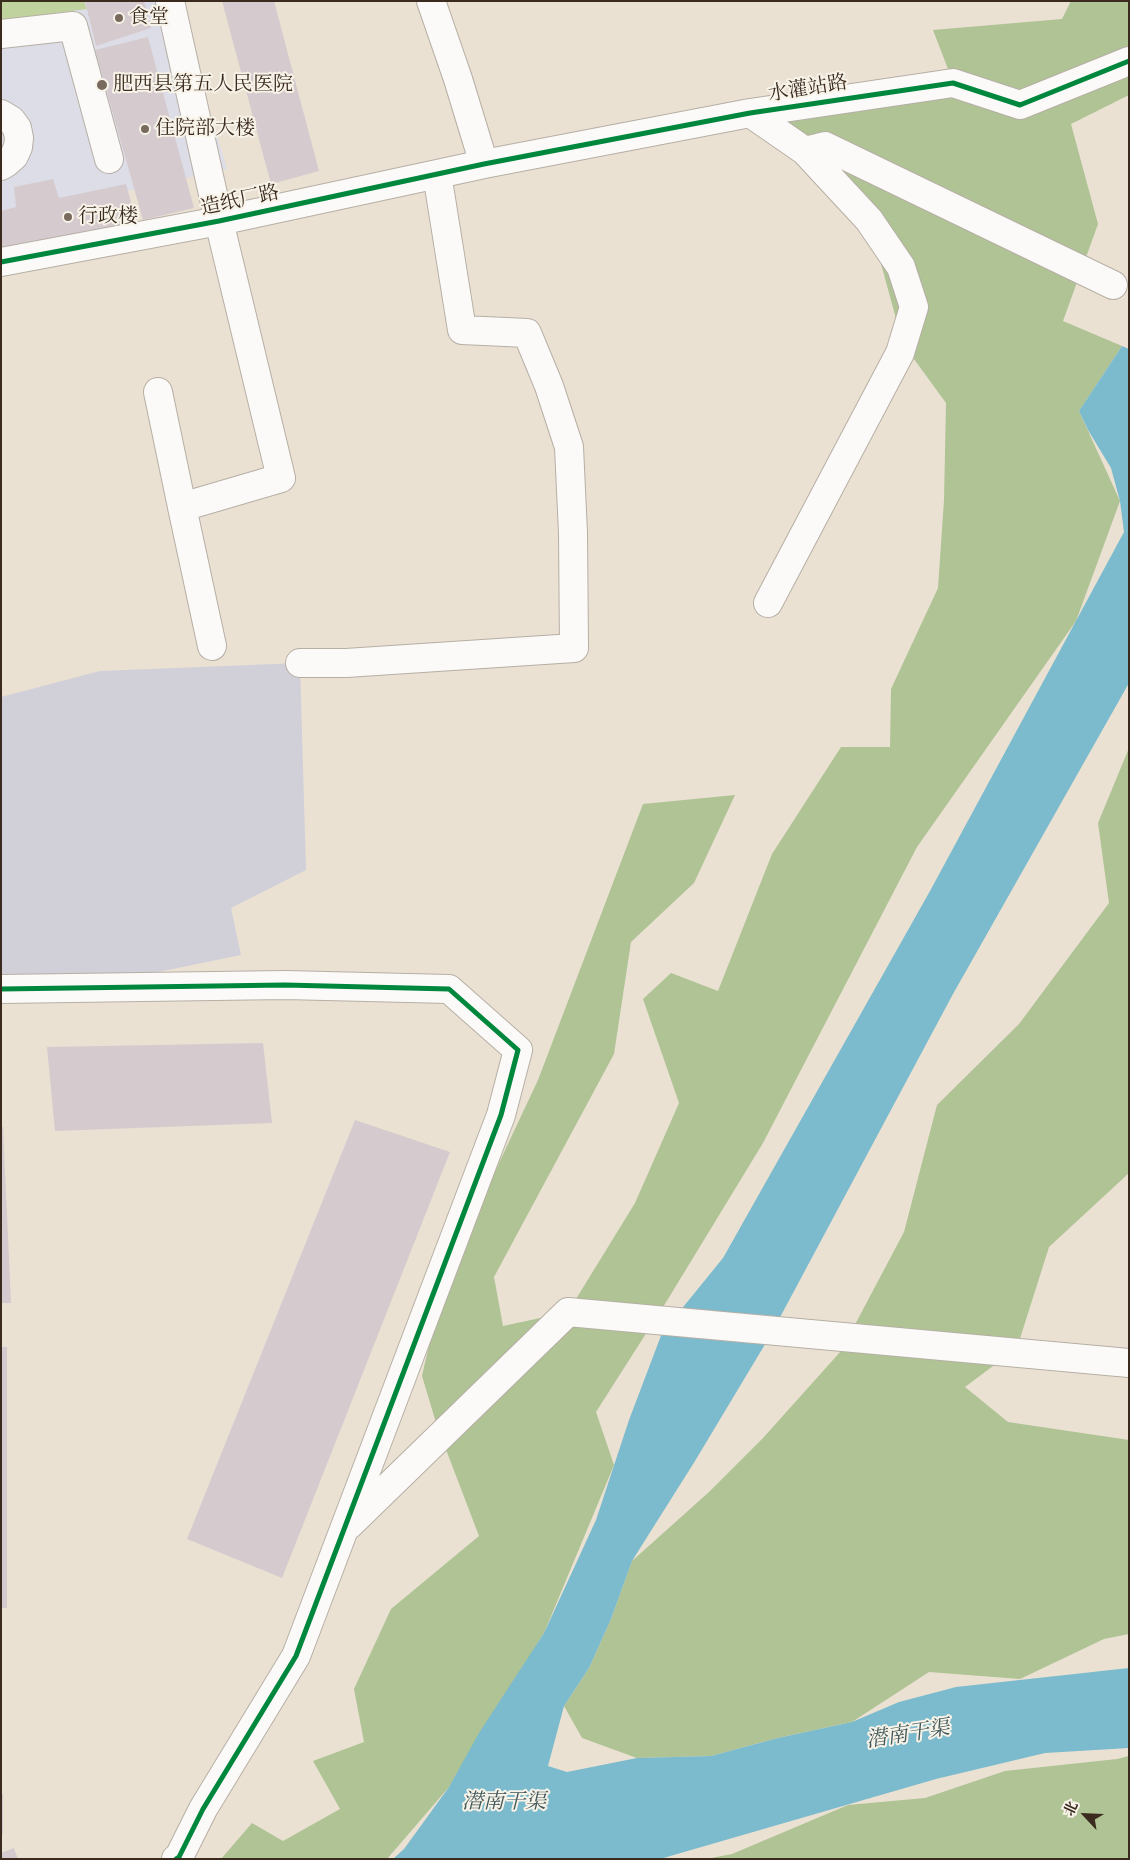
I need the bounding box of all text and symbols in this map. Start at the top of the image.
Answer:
place label: 食堂 [129,6,169,30]
marker: 食堂 [113,12,125,24]
street label: 水灌站路 [767,71,849,107]
place label: 肥西县第五人民医院 [113,73,293,97]
marker: 肥西县第五人民医院 [95,78,109,92]
place label: 住院部大楼 [155,117,255,141]
marker: 住院部大楼 [139,123,151,135]
street label: 造纸厂路 [198,181,282,221]
place label: 行政楼 [78,205,138,229]
marker: 行政楼 [62,211,74,223]
water label: 潜南干渠 [865,1716,951,1754]
water label: 潜南干渠 [462,1790,546,1816]
north arrow [1060,1790,1110,1840]
text: 北 [1060,1799,1082,1818]

